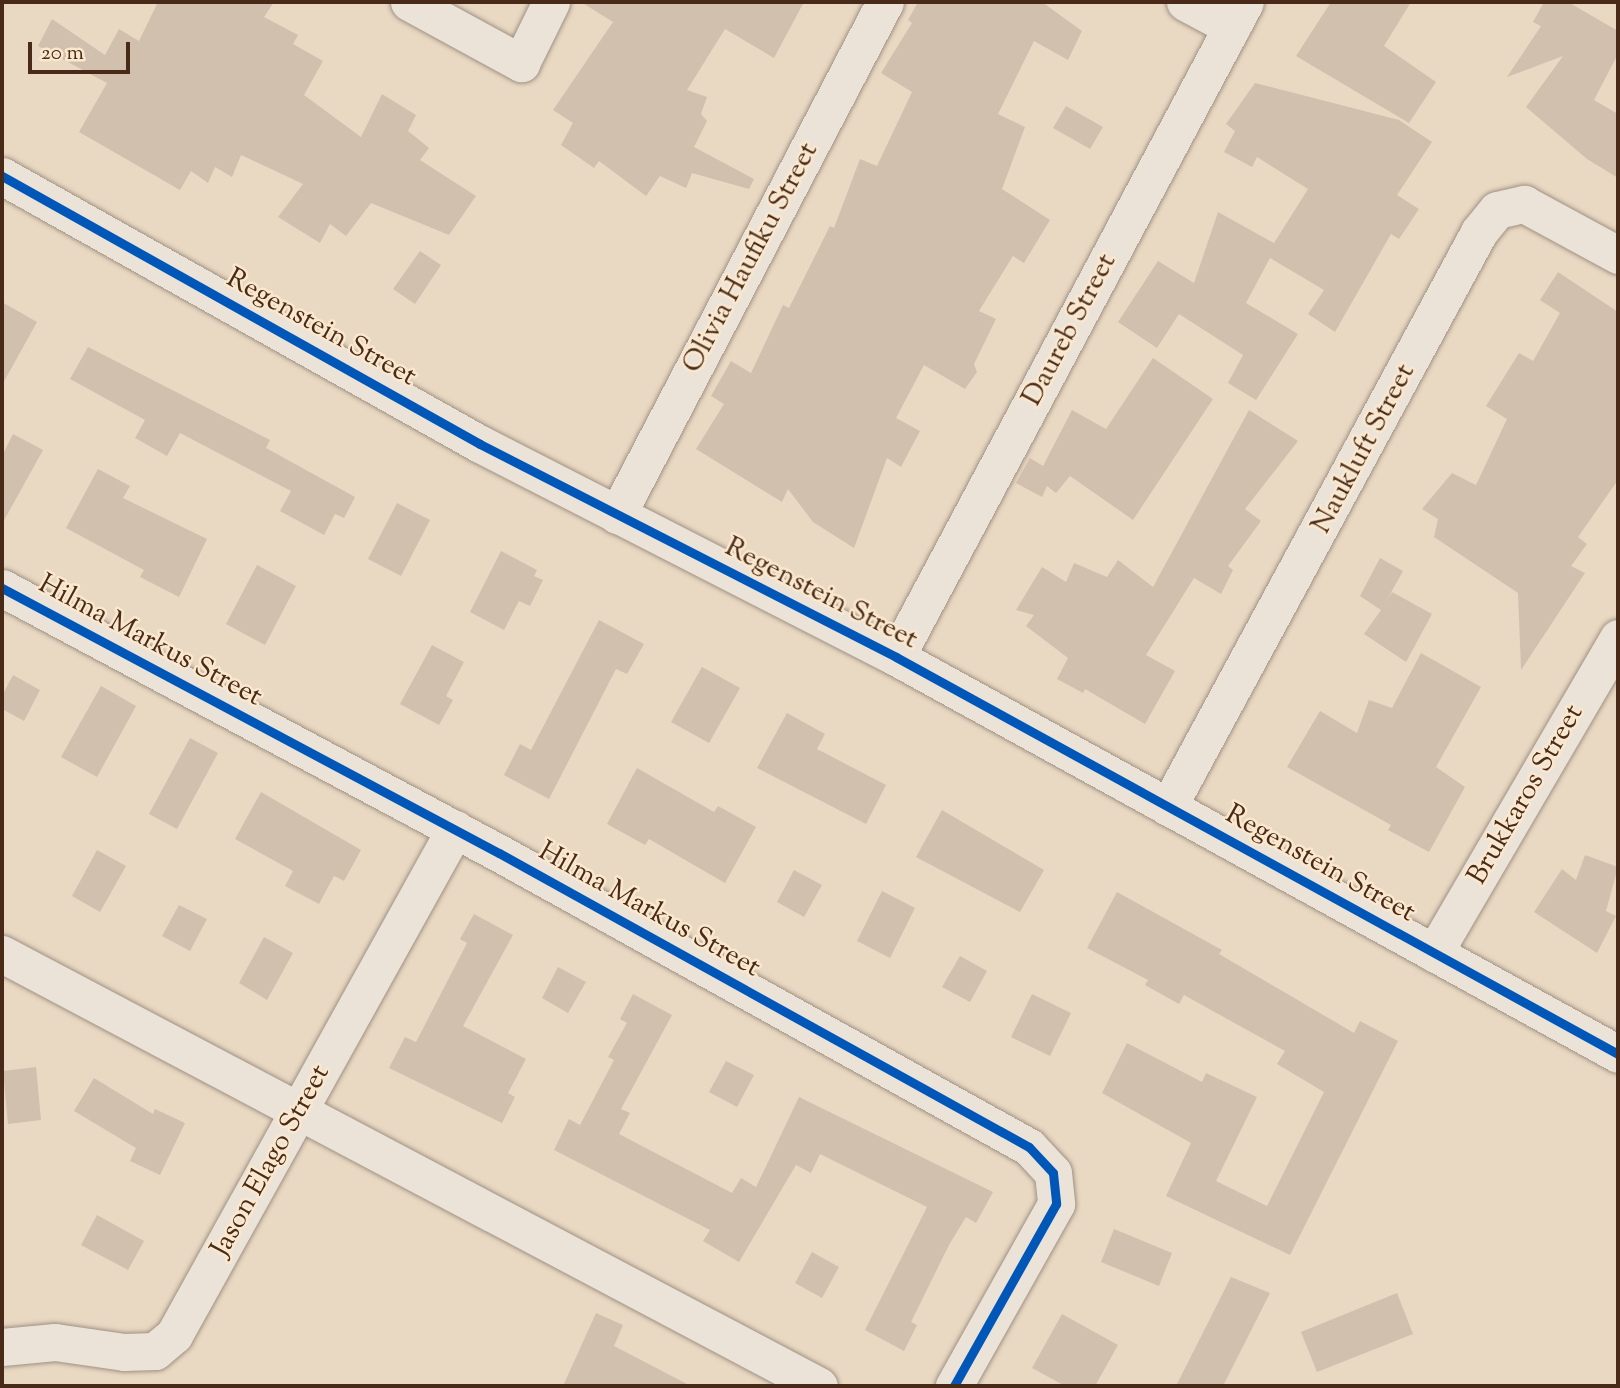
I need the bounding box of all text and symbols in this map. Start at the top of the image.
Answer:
scale bar [32,28,133,72]
text: 20 m [41,39,84,69]
street label: Olivia Haufiku Street [676,137,826,379]
street label: Daureb Street [1016,248,1124,412]
street label: Regenstein Street [220,262,422,394]
street label: Naukluft Street [1305,358,1423,540]
street label: Regenstein Street [719,531,923,657]
street label: Hilma Markus Street [32,568,268,714]
street label: Brukkaros Street [1461,699,1591,891]
street label: Regenstein Street [1219,798,1421,930]
street label: Hilma Markus Street [532,835,766,985]
street label: Jason Elago Street [204,1059,338,1263]

